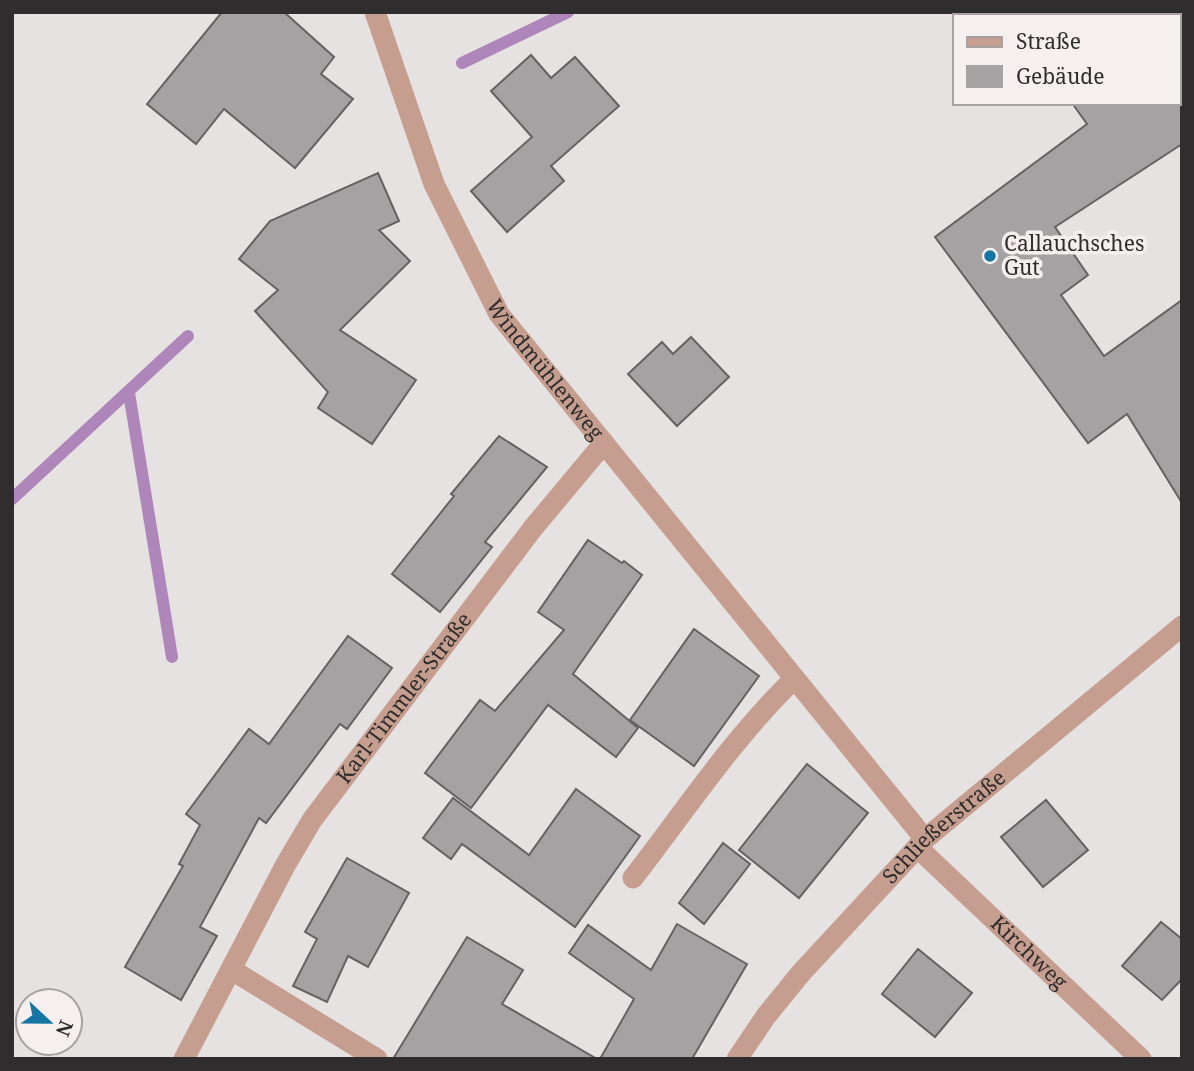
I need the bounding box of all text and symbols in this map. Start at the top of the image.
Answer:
legend [953,14,1180,105]
text: Straße [1016,27,1081,55]
text: Gebäude [1016,62,1104,90]
place label: Callauchsches Gut [1004,229,1144,281]
marker: Callauchsches Gut [982,248,998,264]
street label: Windmühlenweg [481,294,611,446]
street label: Karl-Timmler-Straße [330,606,477,789]
street label: Schließerstraße [876,763,1011,889]
street label: Kirchweg [985,909,1074,996]
north arrow [14,987,84,1057]
text: N [50,1017,80,1040]

